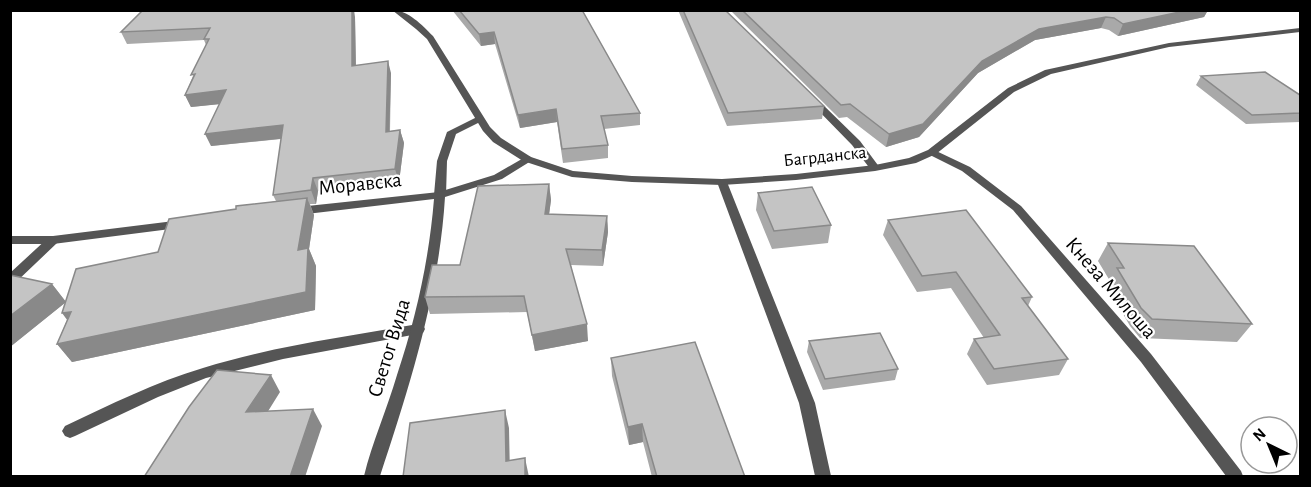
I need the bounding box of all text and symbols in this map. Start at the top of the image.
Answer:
street label: Багрданска [783,144,867,170]
street label: Моравска [317,169,403,199]
street label: Кнеза Милоша [1062,233,1161,343]
street label: Светог Вида [364,296,414,400]
north arrow [1239,415,1299,475]
text: N [1250,425,1269,444]

